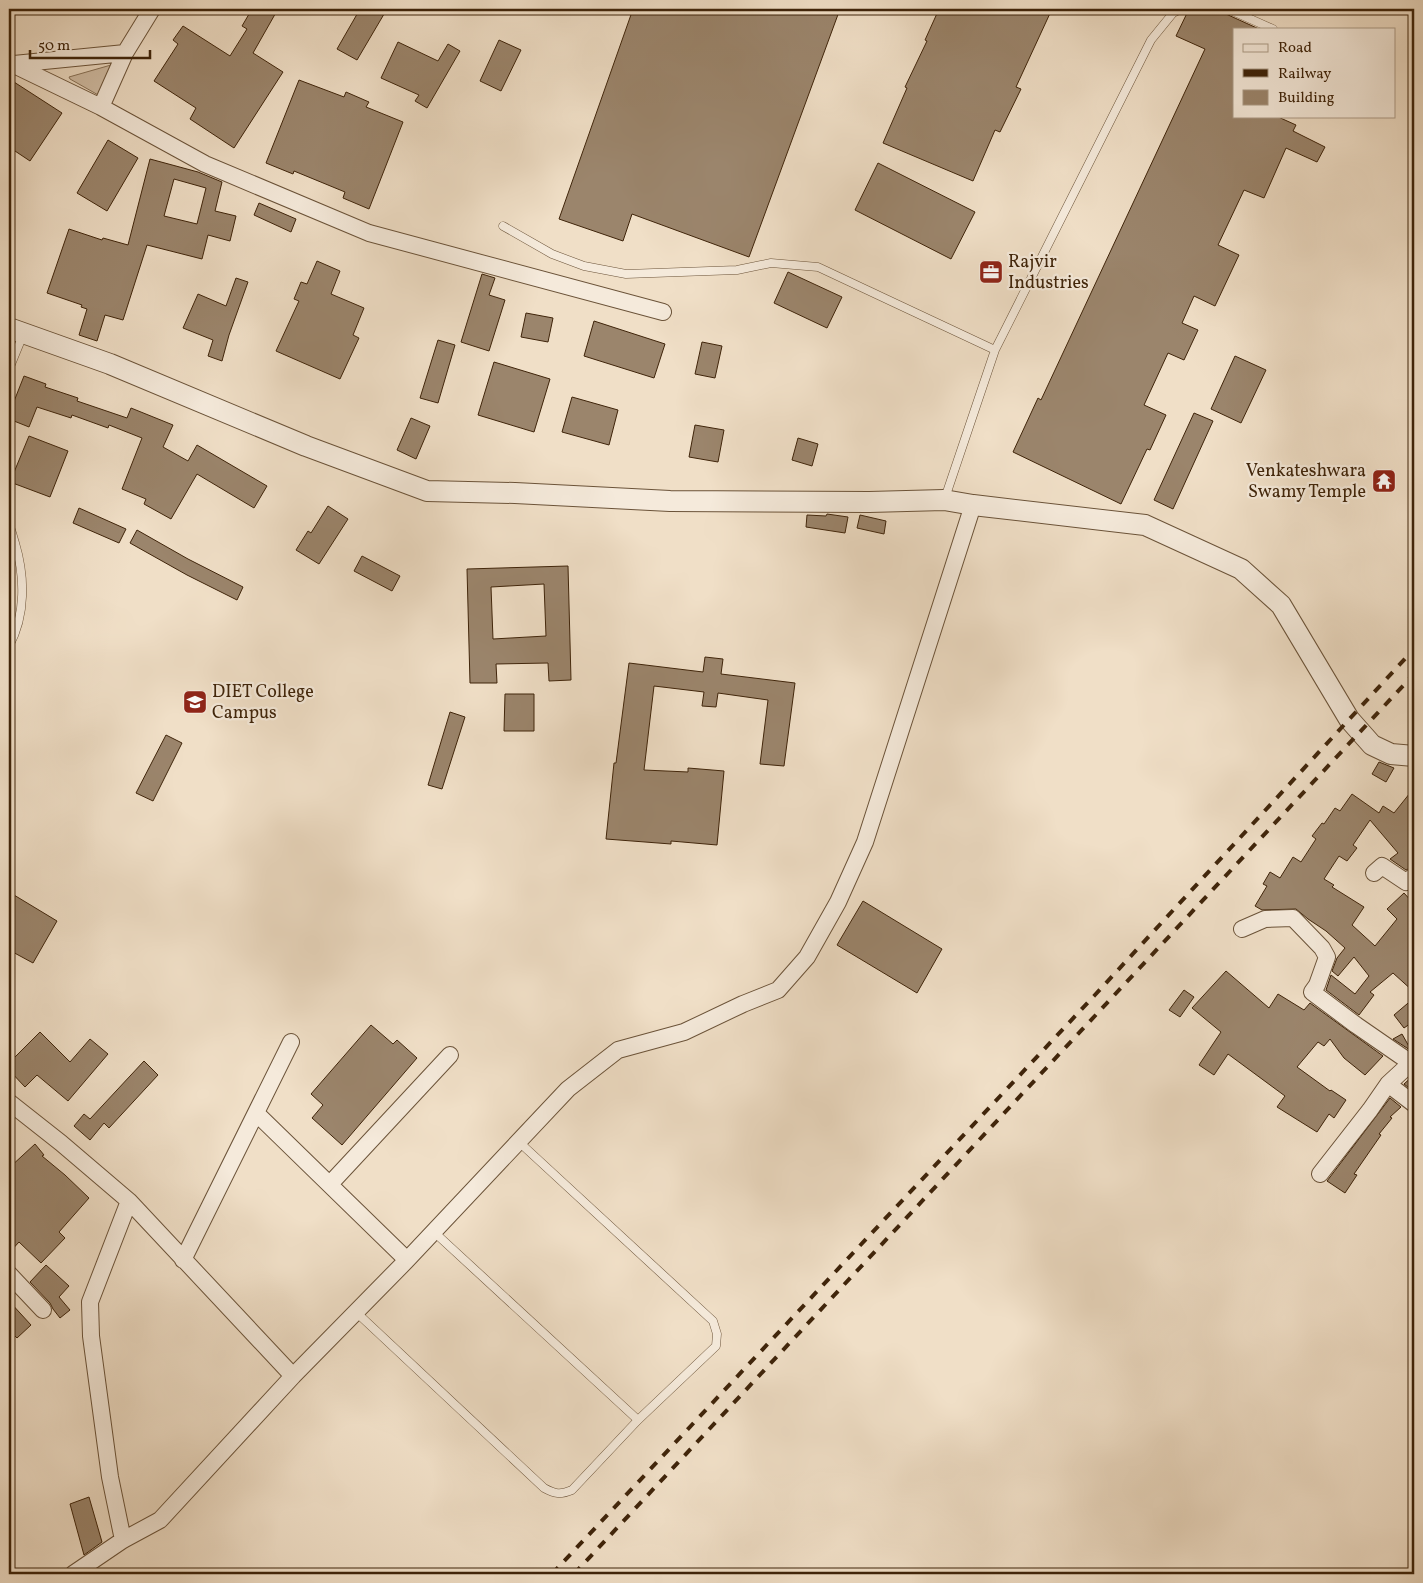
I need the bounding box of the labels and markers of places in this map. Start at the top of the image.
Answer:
place label: Rajvir Industries [1008,250,1089,296]
office icon: Rajvir Industries [978,259,1004,285]
place label: Venkateshwara Swamy Temple [1246,459,1366,505]
temple icon: Venkateshwara Swamy Temple [1371,468,1397,494]
place label: DIET College Campus [212,680,314,726]
school or university icon: DIET College Campus [182,689,208,715]

